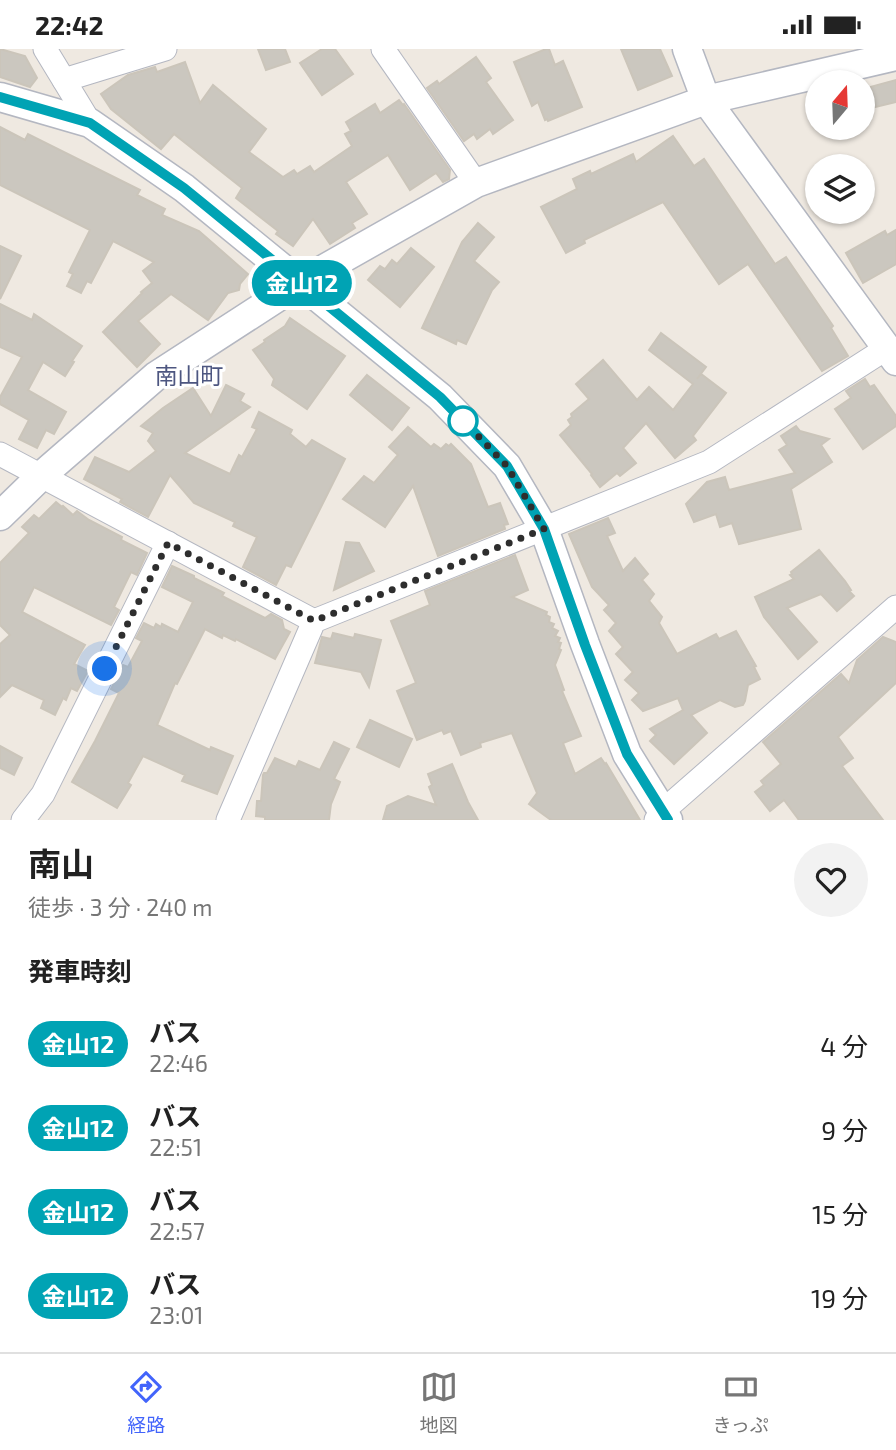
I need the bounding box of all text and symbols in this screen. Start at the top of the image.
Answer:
text: 22:42 [35,9,104,40]
north arrow [805,70,875,140]
map controls [805,70,875,224]
button: layers [805,154,875,224]
line badge: 金山12 [253,260,351,306]
text: 金山12 [266,268,338,297]
district label: 南山町 [155,361,224,389]
unlabelled marker [448,406,478,436]
your location [87,651,122,686]
text: 南山 [28,843,94,883]
button: heart [794,843,868,917]
text: 徒歩 · 3 分 · 240 m [28,893,213,921]
text: 発車時刻 [28,955,132,986]
text: バス [149,1016,201,1047]
text: 金山12 [42,1029,114,1058]
text: 4 分 [820,1030,868,1061]
text: 22:46 [149,1049,208,1077]
text: バス [149,1100,201,1131]
text: 金山12 [42,1113,114,1142]
text: 9 分 [821,1114,868,1145]
text: 22:51 [149,1133,202,1161]
text: バス [149,1184,201,1215]
text: 金山12 [42,1197,114,1226]
text: 15 分 [812,1198,868,1229]
text: 22:57 [149,1217,205,1245]
text: バス [149,1268,201,1299]
text: 金山12 [42,1281,114,1310]
text: 19 分 [811,1282,868,1313]
text: 23:01 [149,1301,203,1329]
tab: 経路 [127,1368,165,1437]
tab: 地図 [420,1368,458,1437]
tab: きっぷ [712,1368,769,1437]

